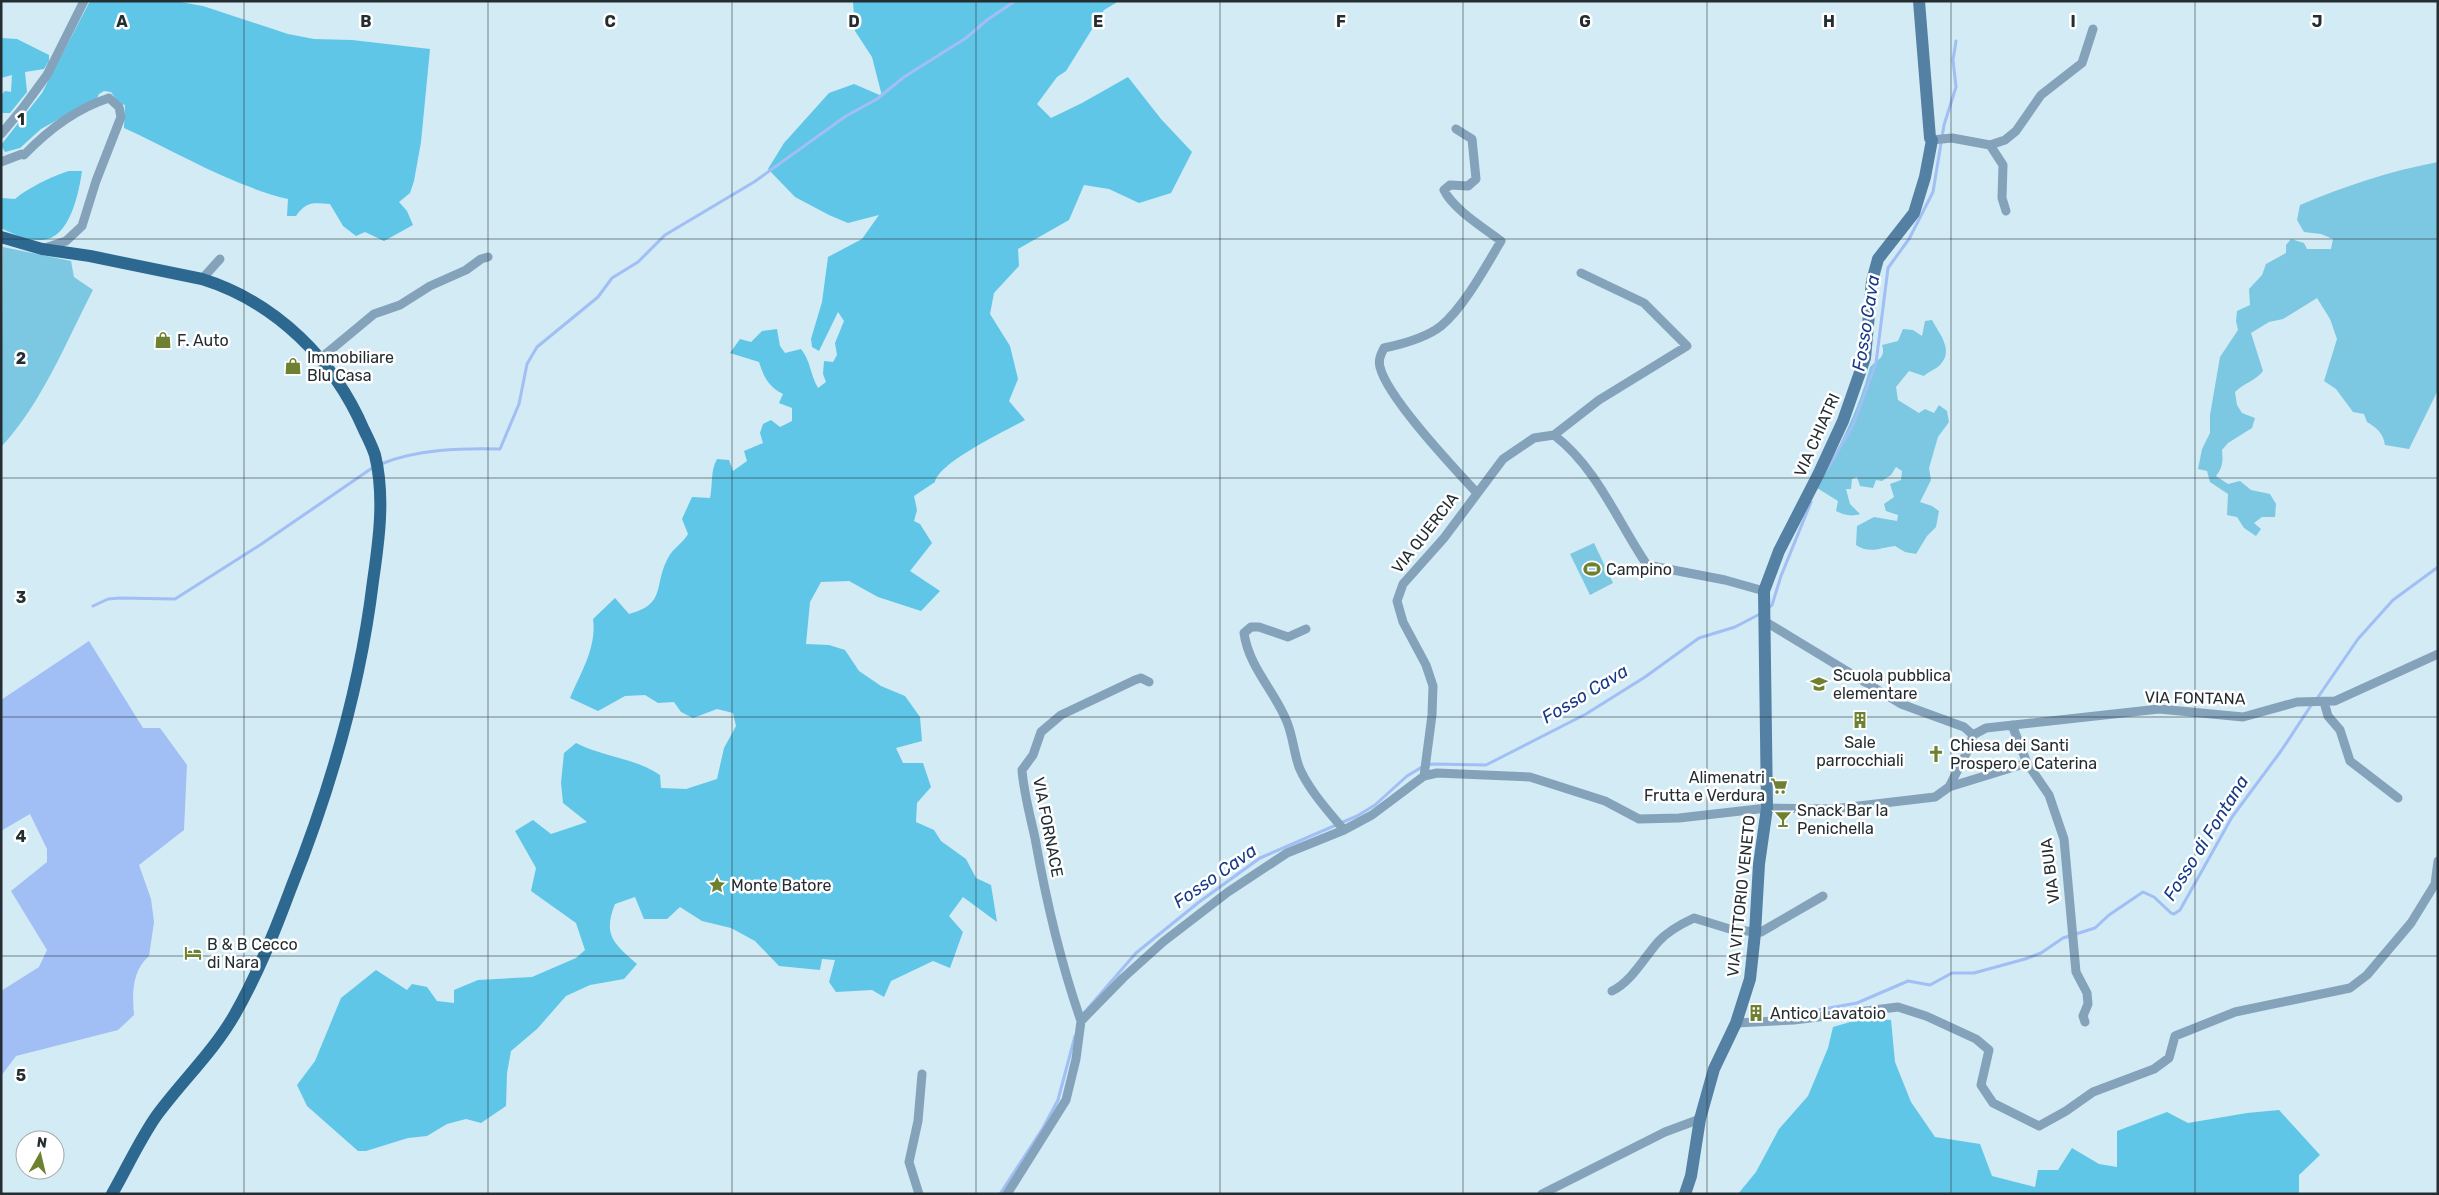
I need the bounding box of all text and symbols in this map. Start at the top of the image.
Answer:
text: A [116,12,128,31]
text: B [360,12,372,31]
text: C [604,12,616,31]
text: D [848,12,860,31]
text: E [1093,12,1103,31]
text: F [1336,12,1346,31]
text: G [1579,12,1591,31]
text: H [1823,12,1835,31]
text: I [2070,12,2076,31]
text: J [2312,12,2322,31]
text: 1 [17,110,25,129]
water label: Fosso Cava [1848,273,1885,373]
shop icon: F. Auto [153,330,173,350]
place label: F. Auto [177,331,229,350]
place label: Immobiliare Blu Casa [307,348,394,385]
text: 2 [16,349,26,368]
shop icon: Immobiliare Blu Casa [283,356,303,376]
street label: VIA CHIATRI [1790,390,1844,480]
street label: VIA QUERCIA [1388,489,1463,577]
sports icon: Campino [1582,559,1602,579]
place label: Campino [1606,560,1672,579]
text: 3 [16,588,26,607]
water label: Fosso Cava [1538,659,1633,728]
place label: Scuola pubblica elementare [1833,666,1951,703]
school or university icon: Scuola pubblica elementare [1809,674,1829,694]
street label: VIA FONTANA [2144,688,2246,708]
building icon: Sale parrocchiali [1850,710,1870,730]
place label: Sale parrocchiali [1816,733,1904,770]
place label: Chiesa dei Santi Prospero e Caterina [1950,736,2097,773]
church icon: Chiesa dei Santi Prospero e Caterina [1926,744,1946,764]
place label: Alimenatri Frutta e Verdura [1644,768,1765,805]
water label: Fosso di Fontana [2159,771,2254,905]
street label: VIA FORNACE [1029,775,1067,879]
supermarket icon: Alimenatri Frutta e Verdura [1769,776,1789,796]
place label: Snack Bar la Penichella [1797,801,1888,838]
bar icon: Snack Bar la Penichella [1773,809,1793,829]
street label: VIA VITTORIO VENETO [1723,814,1759,978]
text: 4 [16,827,27,846]
street label: VIA BUIA [2037,837,2063,905]
water label: Fosso Cava [1169,839,1261,913]
place icon: Monte Batore [707,875,727,895]
place label: Monte Batore [731,876,831,895]
place label: B & B Cecco di Nara [207,935,298,972]
hotel icon: B & B Cecco di Nara [183,943,203,963]
building icon: Antico Lavatoio [1746,1003,1766,1023]
place label: Antico Lavatoio [1770,1004,1886,1023]
text: 5 [16,1066,26,1085]
north arrow [15,1130,65,1180]
text: N [36,1134,48,1152]

